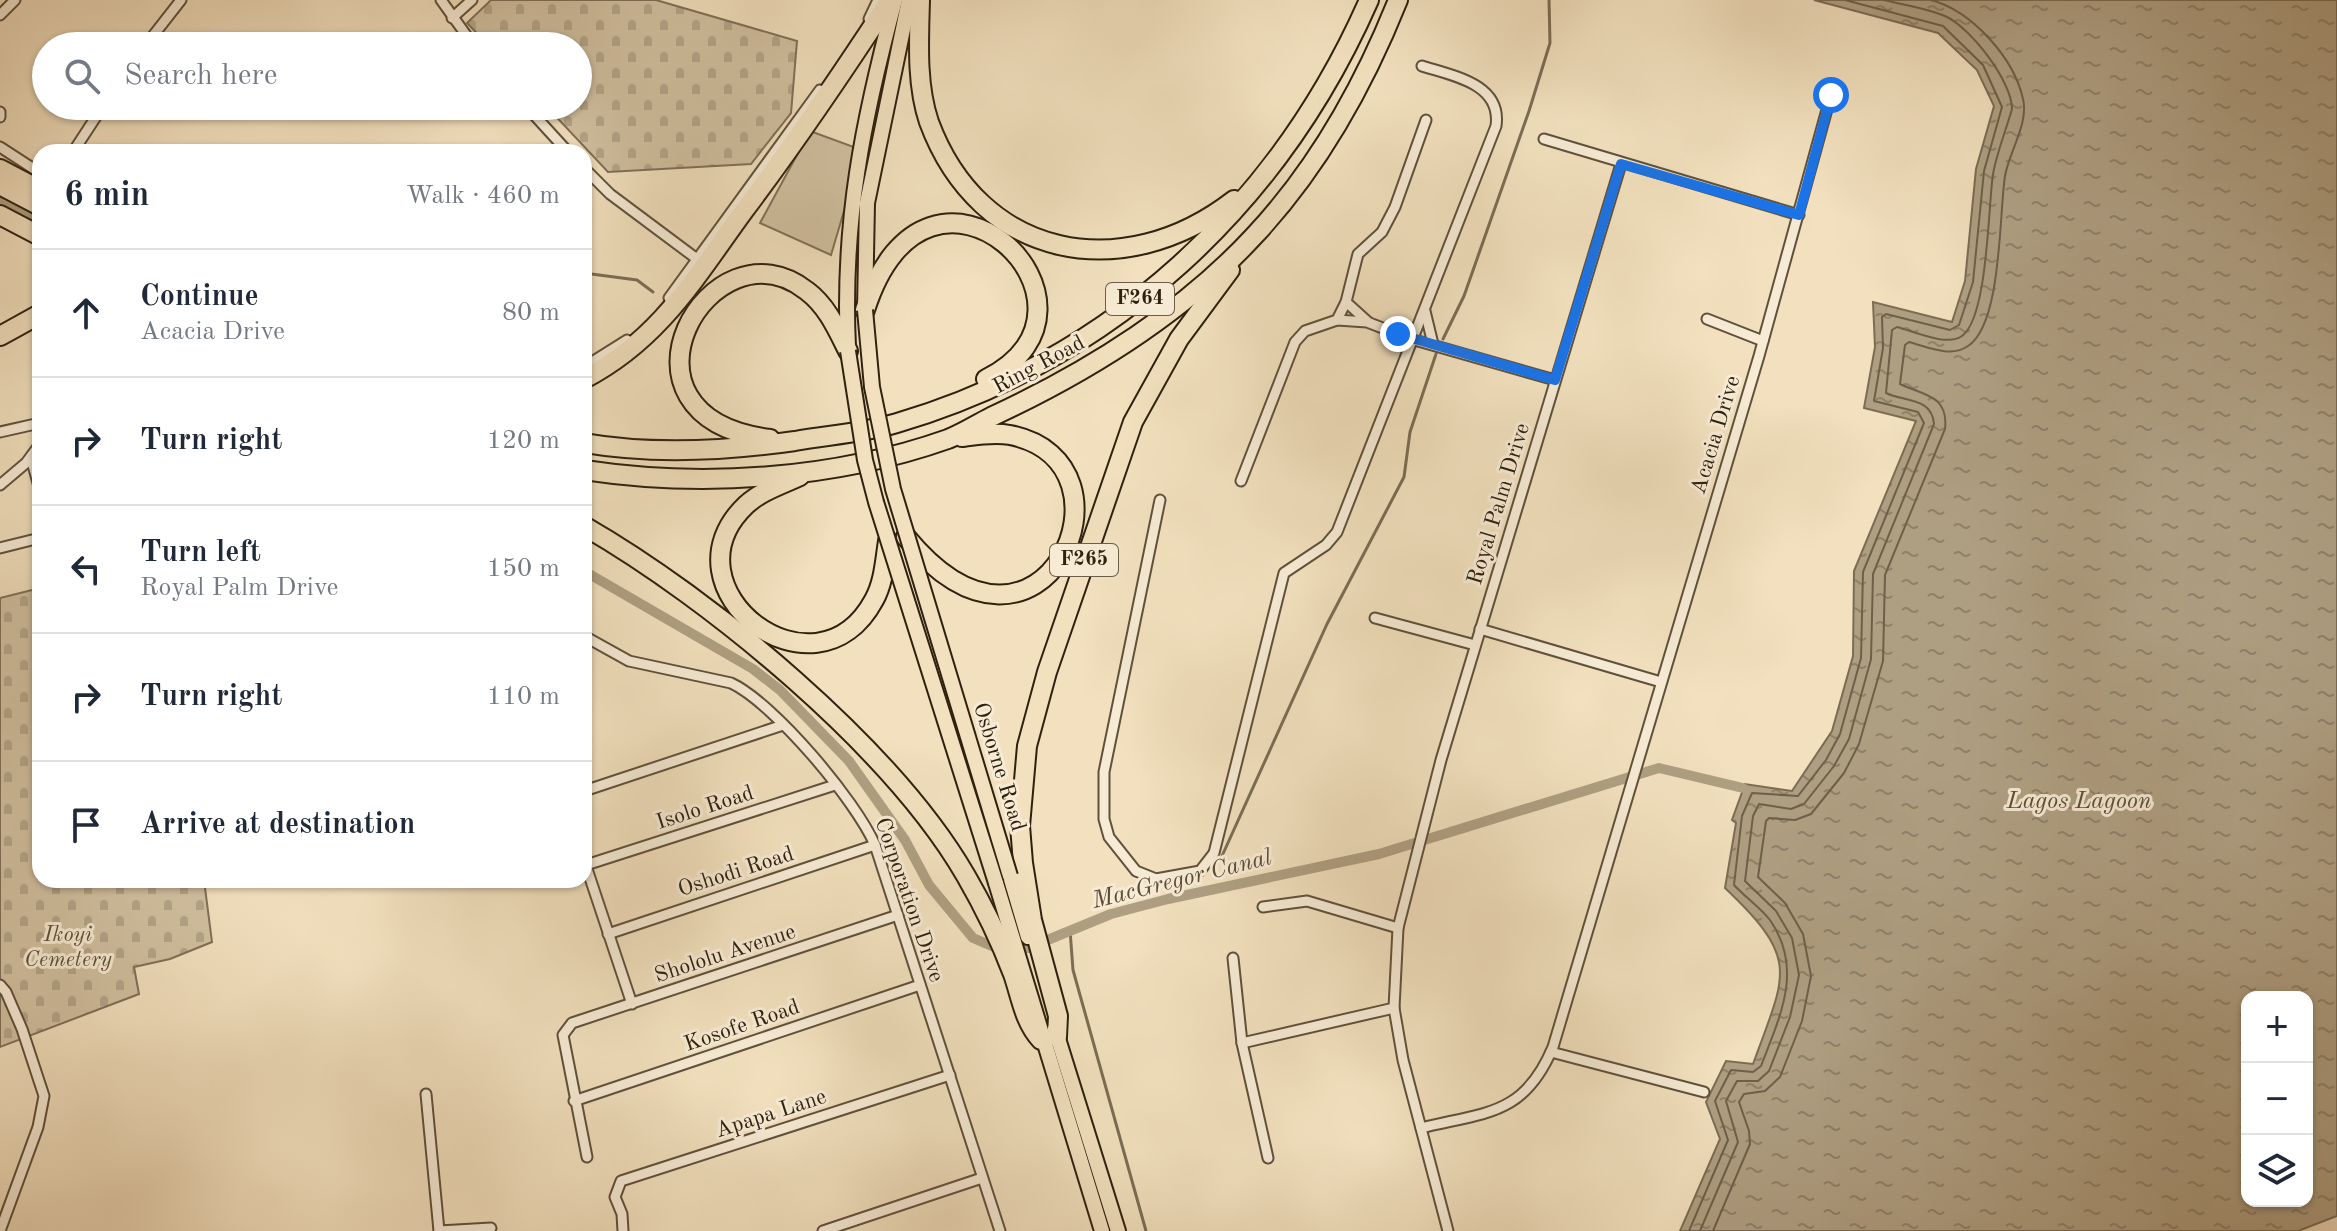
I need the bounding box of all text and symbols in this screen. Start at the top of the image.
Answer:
search box [32,32,592,120]
icon: search [60,54,104,98]
text: Search here [124,61,278,91]
route start [1813,77,1849,113]
text: 6 min [64,179,149,213]
text: Walk · 460 m [406,183,560,209]
text: Continue [140,282,259,312]
road number: F264 [1106,283,1174,315]
icon: ahead [64,291,108,335]
text: 80 m [502,300,560,326]
route end [1380,316,1416,352]
text: Acacia Drive [140,319,285,345]
street label: Ring Road [989,332,1089,398]
street label: Acacia Drive [1688,373,1744,497]
icon: right [64,419,108,463]
street label: Royal Palm Drive [1464,421,1534,587]
text: Turn right [140,426,282,456]
text: 120 m [487,428,560,454]
text: Turn left [140,538,261,568]
road number: F265 [1050,544,1118,576]
icon: left [64,547,108,591]
text: 150 m [487,556,560,582]
text: Royal Palm Drive [140,575,338,601]
icon: right [64,675,108,719]
text: Turn right [140,682,282,712]
text: 110 m [487,684,560,710]
street label: Osborne Road [969,700,1029,834]
street label: Isolo Road [653,782,757,834]
water label: Lagos Lagoon [2005,790,2152,814]
icon: arrive [64,803,108,847]
text: Arrive at destination [140,810,415,840]
street label: Corporation Drive [871,815,947,985]
street label: Oshodi Road [675,843,797,901]
water label: MacGregor Canal [1089,846,1274,914]
street label: Shololu Avenue [652,921,798,987]
park label: Ikoyi Cemetery [24,924,112,971]
map controls [2241,991,2313,1207]
button: + [2241,991,2313,1063]
street label: Kosofe Road [681,996,803,1056]
button: − [2241,1063,2313,1135]
street label: Apapa Lane [713,1086,829,1142]
button: layers [2241,1135,2313,1207]

